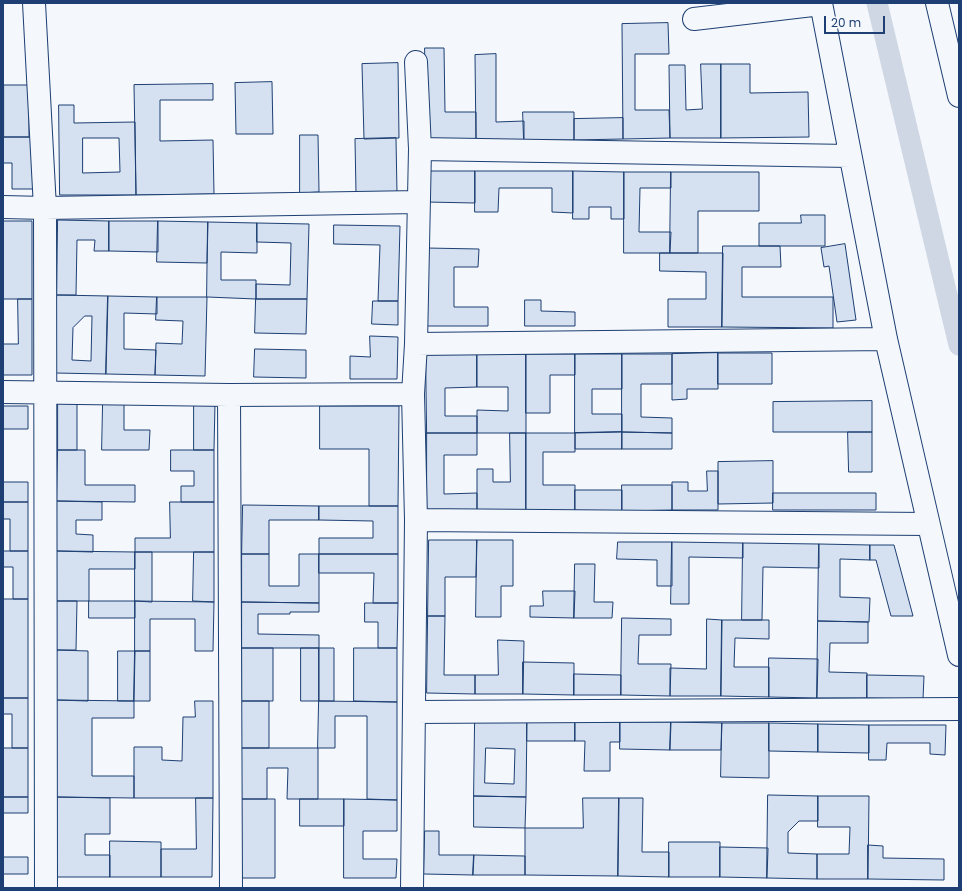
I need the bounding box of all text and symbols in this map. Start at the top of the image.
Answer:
scale bar [826,8,887,34]
text: 20 m [831,14,861,31]

